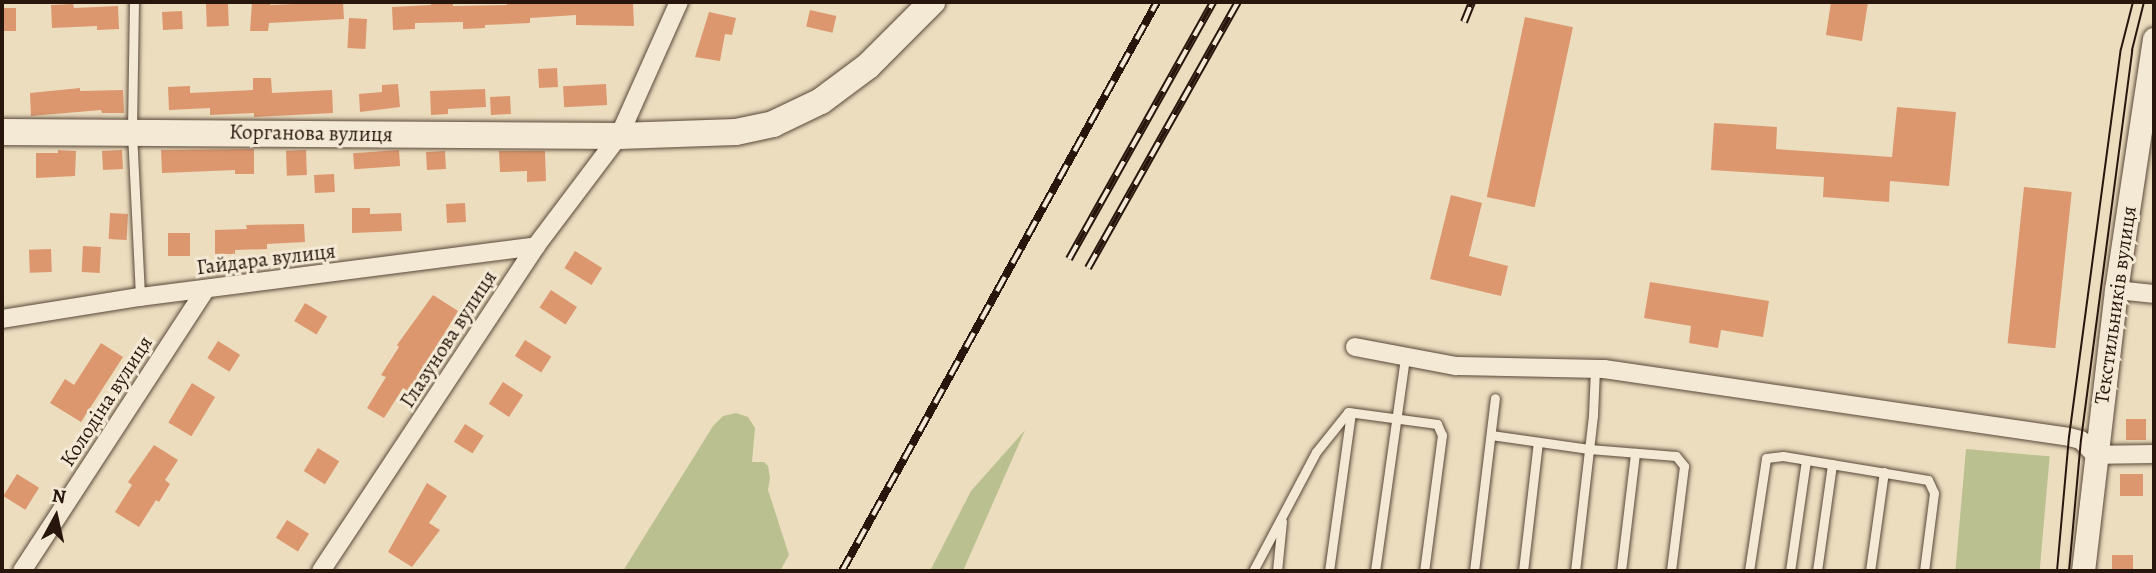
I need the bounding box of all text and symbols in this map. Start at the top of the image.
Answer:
street label: Корганова вулиця [229,119,393,147]
street label: Текстильників вулиця [2089,204,2141,406]
street label: Гайдара вулиця [195,238,337,280]
street label: Глазунова вулиця [394,266,502,412]
street label: Колодіна вулиця [54,331,158,471]
north arrow [21,482,91,552]
text: N [50,482,68,510]

